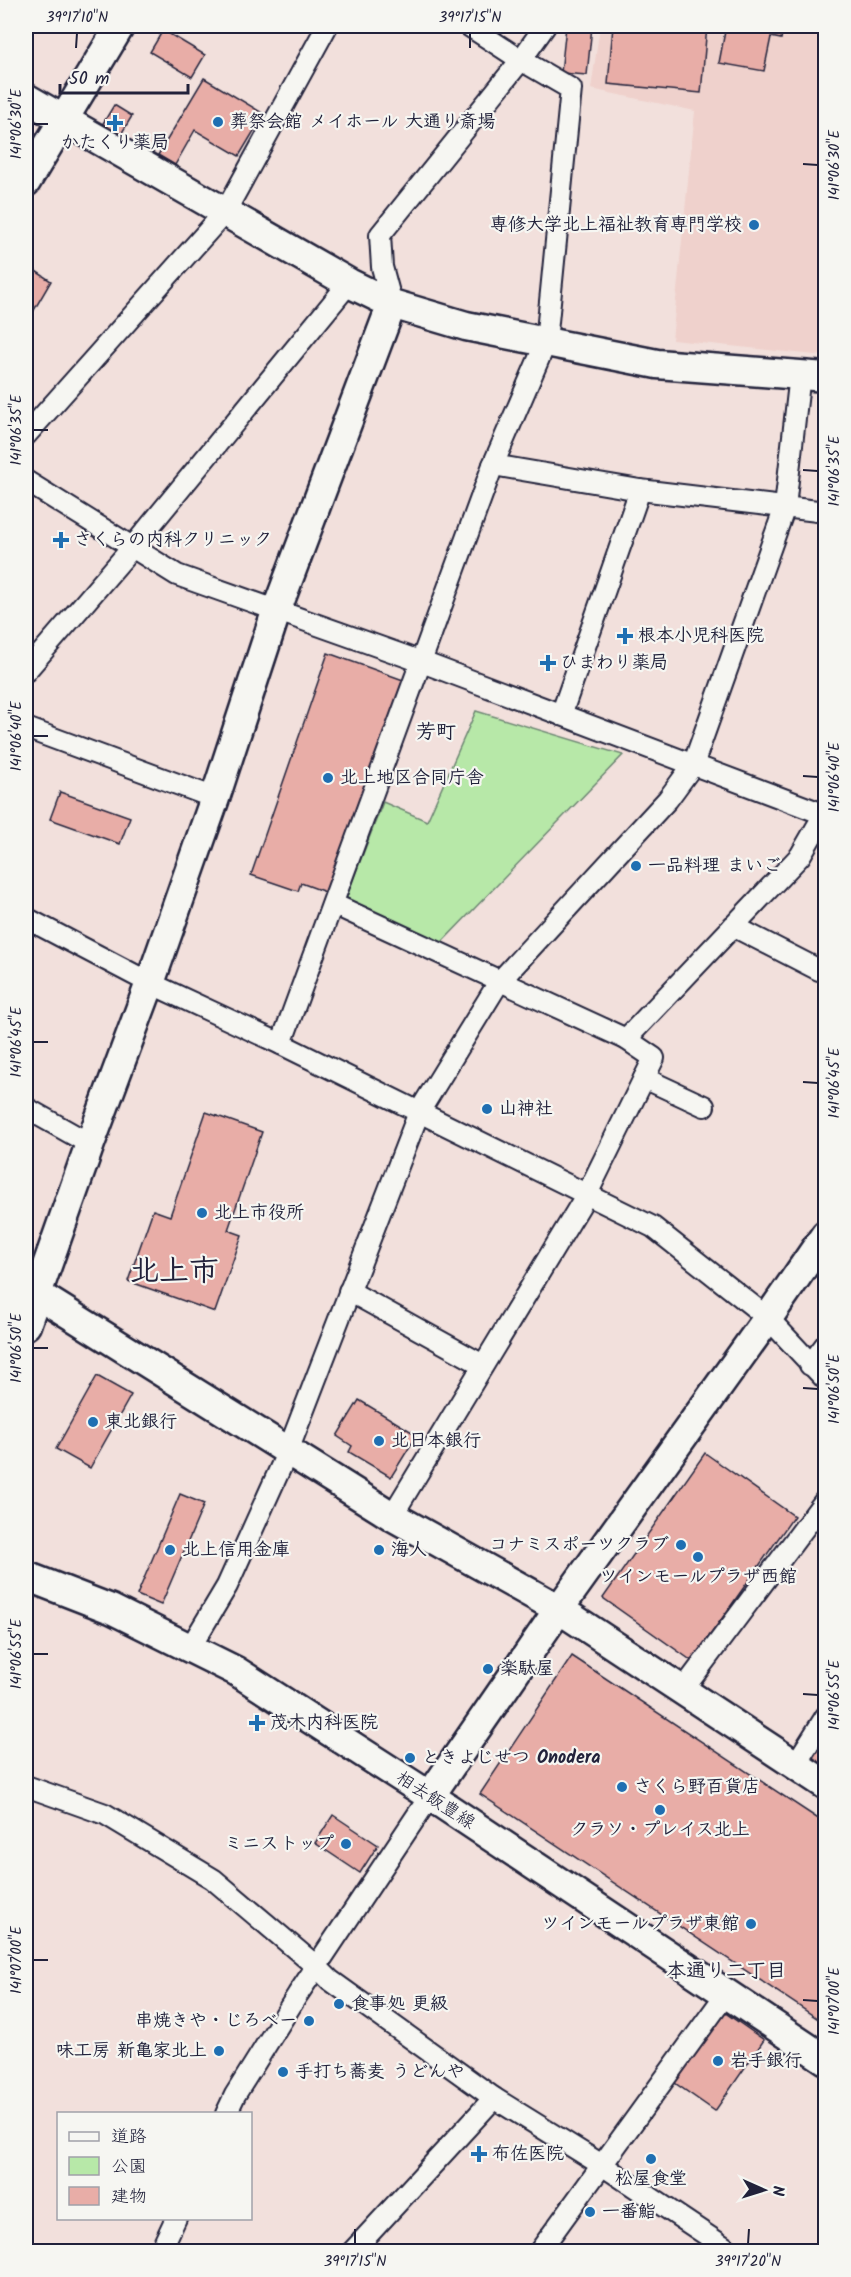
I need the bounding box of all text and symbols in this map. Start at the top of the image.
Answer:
text: 39°17'10"N [46,6,108,30]
text: 39°17'15"N [439,6,501,30]
scale bar [60,57,188,95]
text: 50 m [69,65,109,94]
text: 141°06'30"E [5,87,29,159]
place label: 葬祭会館 メイホール 大通り斎場 [230,108,495,137]
marker: 葬祭会館 メイホール 大通り斎場 [211,115,225,129]
marker: かたくり薬局 [108,116,122,130]
text: 141°06'30"E [823,128,847,200]
place label: かたくり薬局 [61,129,169,158]
place label: 専修大学北上福祉教育専門学校 [490,211,742,240]
marker: 専修大学北上福祉教育専門学校 [747,218,761,232]
text: 141°06'35"E [5,393,29,466]
text: 141°06'35"E [823,434,847,507]
place label: さくらの内科クリニック [74,526,272,555]
marker: さくらの内科クリニック [52,531,70,549]
place label: 根本小児科医院 [638,622,764,651]
marker: 根本小児科医院 [616,627,634,645]
place label: ひまわり薬局 [560,649,668,678]
marker: ひまわり薬局 [541,656,555,670]
text: 141°06'40"E [5,700,29,771]
district label: 芳町 [416,717,456,749]
text: 141°06'40"E [823,741,847,812]
place label: 北上地区合同庁舎 [340,764,484,793]
marker: 北上地区合同庁舎 [321,771,335,785]
place label: 一品料理 まいご [648,852,781,881]
marker: 一品料理 まいご [629,859,643,873]
text: 141°06'45"E [5,1005,29,1077]
text: 141°06'45"E [823,1046,847,1118]
place label: 山神社 [499,1095,553,1124]
marker: 山神社 [480,1102,494,1116]
place label: 北上市役所 [214,1199,304,1228]
marker: 北上市役所 [195,1206,209,1220]
district label: 北上市 [129,1248,219,1296]
text: 141°06'50"E [5,1312,29,1383]
text: 141°06'50"E [823,1353,847,1424]
place label: 東北銀行 [105,1408,177,1437]
marker: 東北銀行 [86,1415,100,1429]
place label: 北日本銀行 [391,1427,481,1456]
marker: 北日本銀行 [372,1434,386,1448]
place label: コナミスポーツクラブ [489,1531,669,1560]
place label: 北上信用金庫 [182,1536,290,1565]
place label: 海人 [391,1536,427,1565]
marker: コナミスポーツクラブ [674,1538,688,1552]
marker: 北上信用金庫 [163,1543,177,1557]
marker: 海人 [372,1543,386,1557]
marker: ツインモールプラザ西館 [691,1550,705,1564]
place label: ツインモールプラザ西館 [599,1563,797,1592]
text: 141°06'55"E [5,1617,29,1689]
place label: 楽駄屋 [500,1655,554,1684]
text: 141°06'55"E [823,1658,847,1730]
marker: 楽駄屋 [481,1662,495,1676]
place label: 茂木内科医院 [270,1709,378,1738]
marker: 茂木内科医院 [248,1714,266,1732]
place label: ときよじせつ Onodera [422,1744,600,1773]
marker: ときよじせつ Onodera [403,1751,417,1765]
street label: 相去飯豊線 [389,1764,481,1838]
place label: さくら野百貨店 [634,1773,760,1802]
marker: さくら野百貨店 [615,1780,629,1794]
marker: クラソ・プレイス北上 [653,1803,667,1817]
place label: クラソ・プレイス北上 [570,1816,750,1845]
place label: ミニストップ [224,1830,334,1859]
marker: ミニストップ [339,1837,353,1851]
place label: ツインモールプラザ東館 [541,1910,739,1939]
marker: ツインモールプラザ東館 [744,1917,758,1931]
text: 141°07'00"E [5,1925,29,1994]
district label: 本通り二丁目 [666,1956,786,1988]
text: 141°07'00"E [823,1966,847,2035]
place label: 食事処 更級 [351,1990,448,2019]
marker: 食事処 更級 [332,1997,346,2011]
place label: 串焼きや・じろべー [135,2007,297,2036]
marker: 串焼きや・じろべー [302,2014,316,2028]
place label: 味工房 新亀家北上 [56,2037,207,2066]
marker: 味工房 新亀家北上 [212,2044,226,2058]
place label: 岩手銀行 [730,2047,802,2076]
marker: 岩手銀行 [711,2054,725,2068]
place label: 手打ち蕎麦 うどんや [295,2058,465,2087]
marker: 手打ち蕎麦 うどんや [276,2065,290,2079]
legend [57,2112,252,2220]
text: 道路 [111,2123,147,2152]
place label: 布佐医院 [492,2140,564,2169]
marker: 布佐医院 [470,2145,488,2163]
marker: 松屋食堂 [644,2152,658,2166]
text: 公園 [111,2153,147,2182]
north arrow [734,2160,794,2220]
place label: 松屋食堂 [615,2165,687,2194]
text: 建物 [111,2183,147,2212]
text: N [765,2185,790,2196]
place label: 一番鮨 [602,2198,656,2227]
marker: 一番鮨 [583,2205,597,2219]
text: 39°17'15"N [324,2250,386,2274]
text: 39°17'20"N [715,2250,781,2274]

